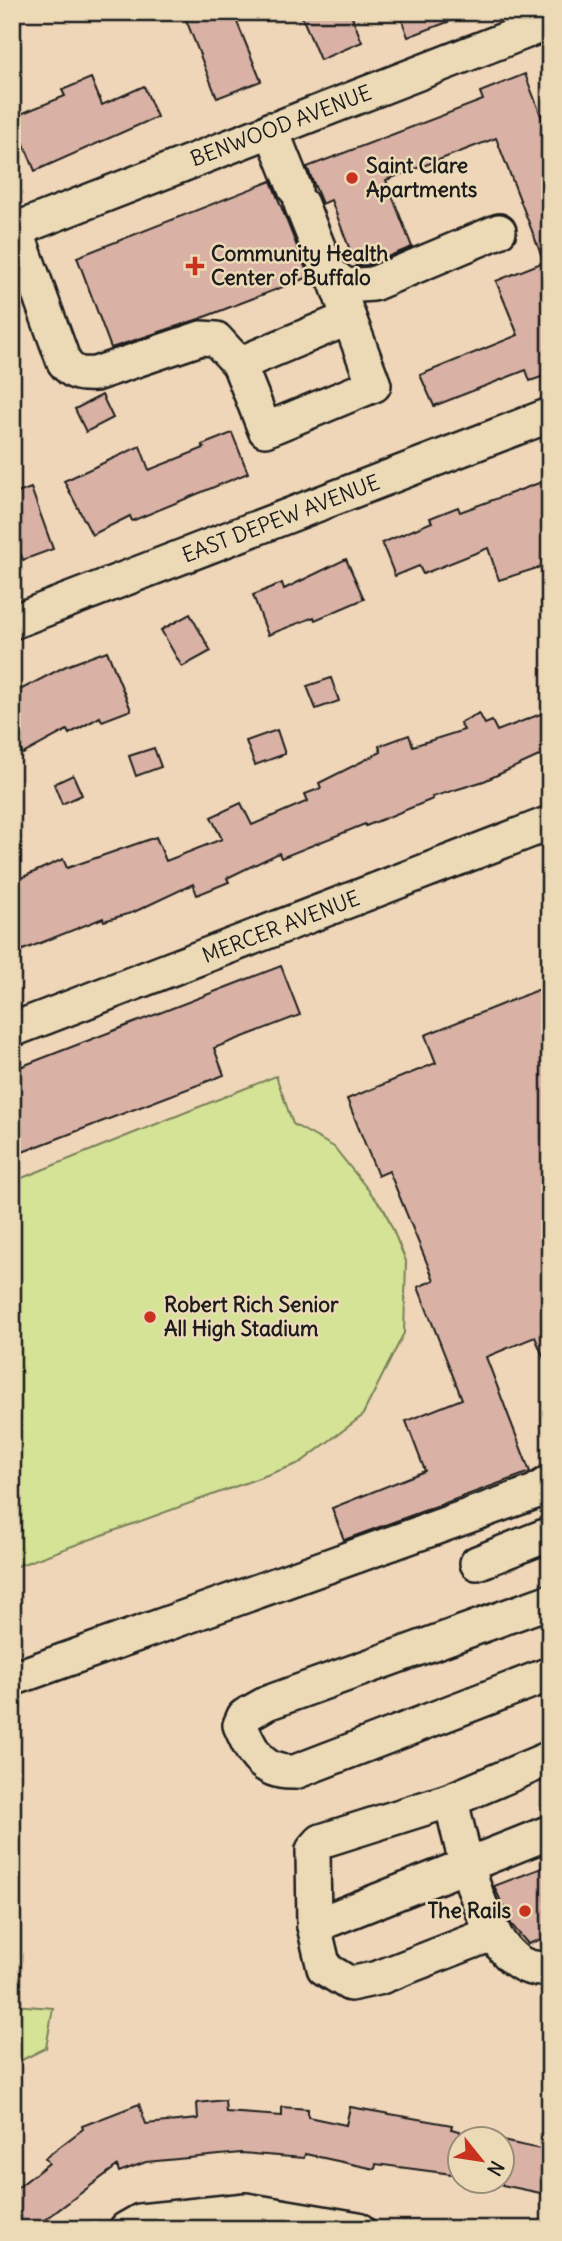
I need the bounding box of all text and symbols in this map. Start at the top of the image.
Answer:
street label: BENWOOD AVENUE [187,79,375,172]
place label: Saint Clare Apartments [366,152,478,203]
marker: Saint Clare Apartments [344,170,360,186]
place label: Community Health Center of Buffalo [211,240,388,291]
marker: Community Health Center of Buffalo [185,256,205,276]
street label: EAST DEPEW AVENUE [178,468,383,569]
street label: MERCER AVENUE [198,884,363,969]
place label: Robert Rich Senior All High Stadium [164,1291,339,1342]
marker: Robert Rich Senior All High Stadium [142,1309,158,1325]
place label: The Rails [427,1897,511,1924]
marker: The Rails [517,1903,533,1919]
north arrow [447,2126,516,2196]
text: N [482,2157,509,2180]

